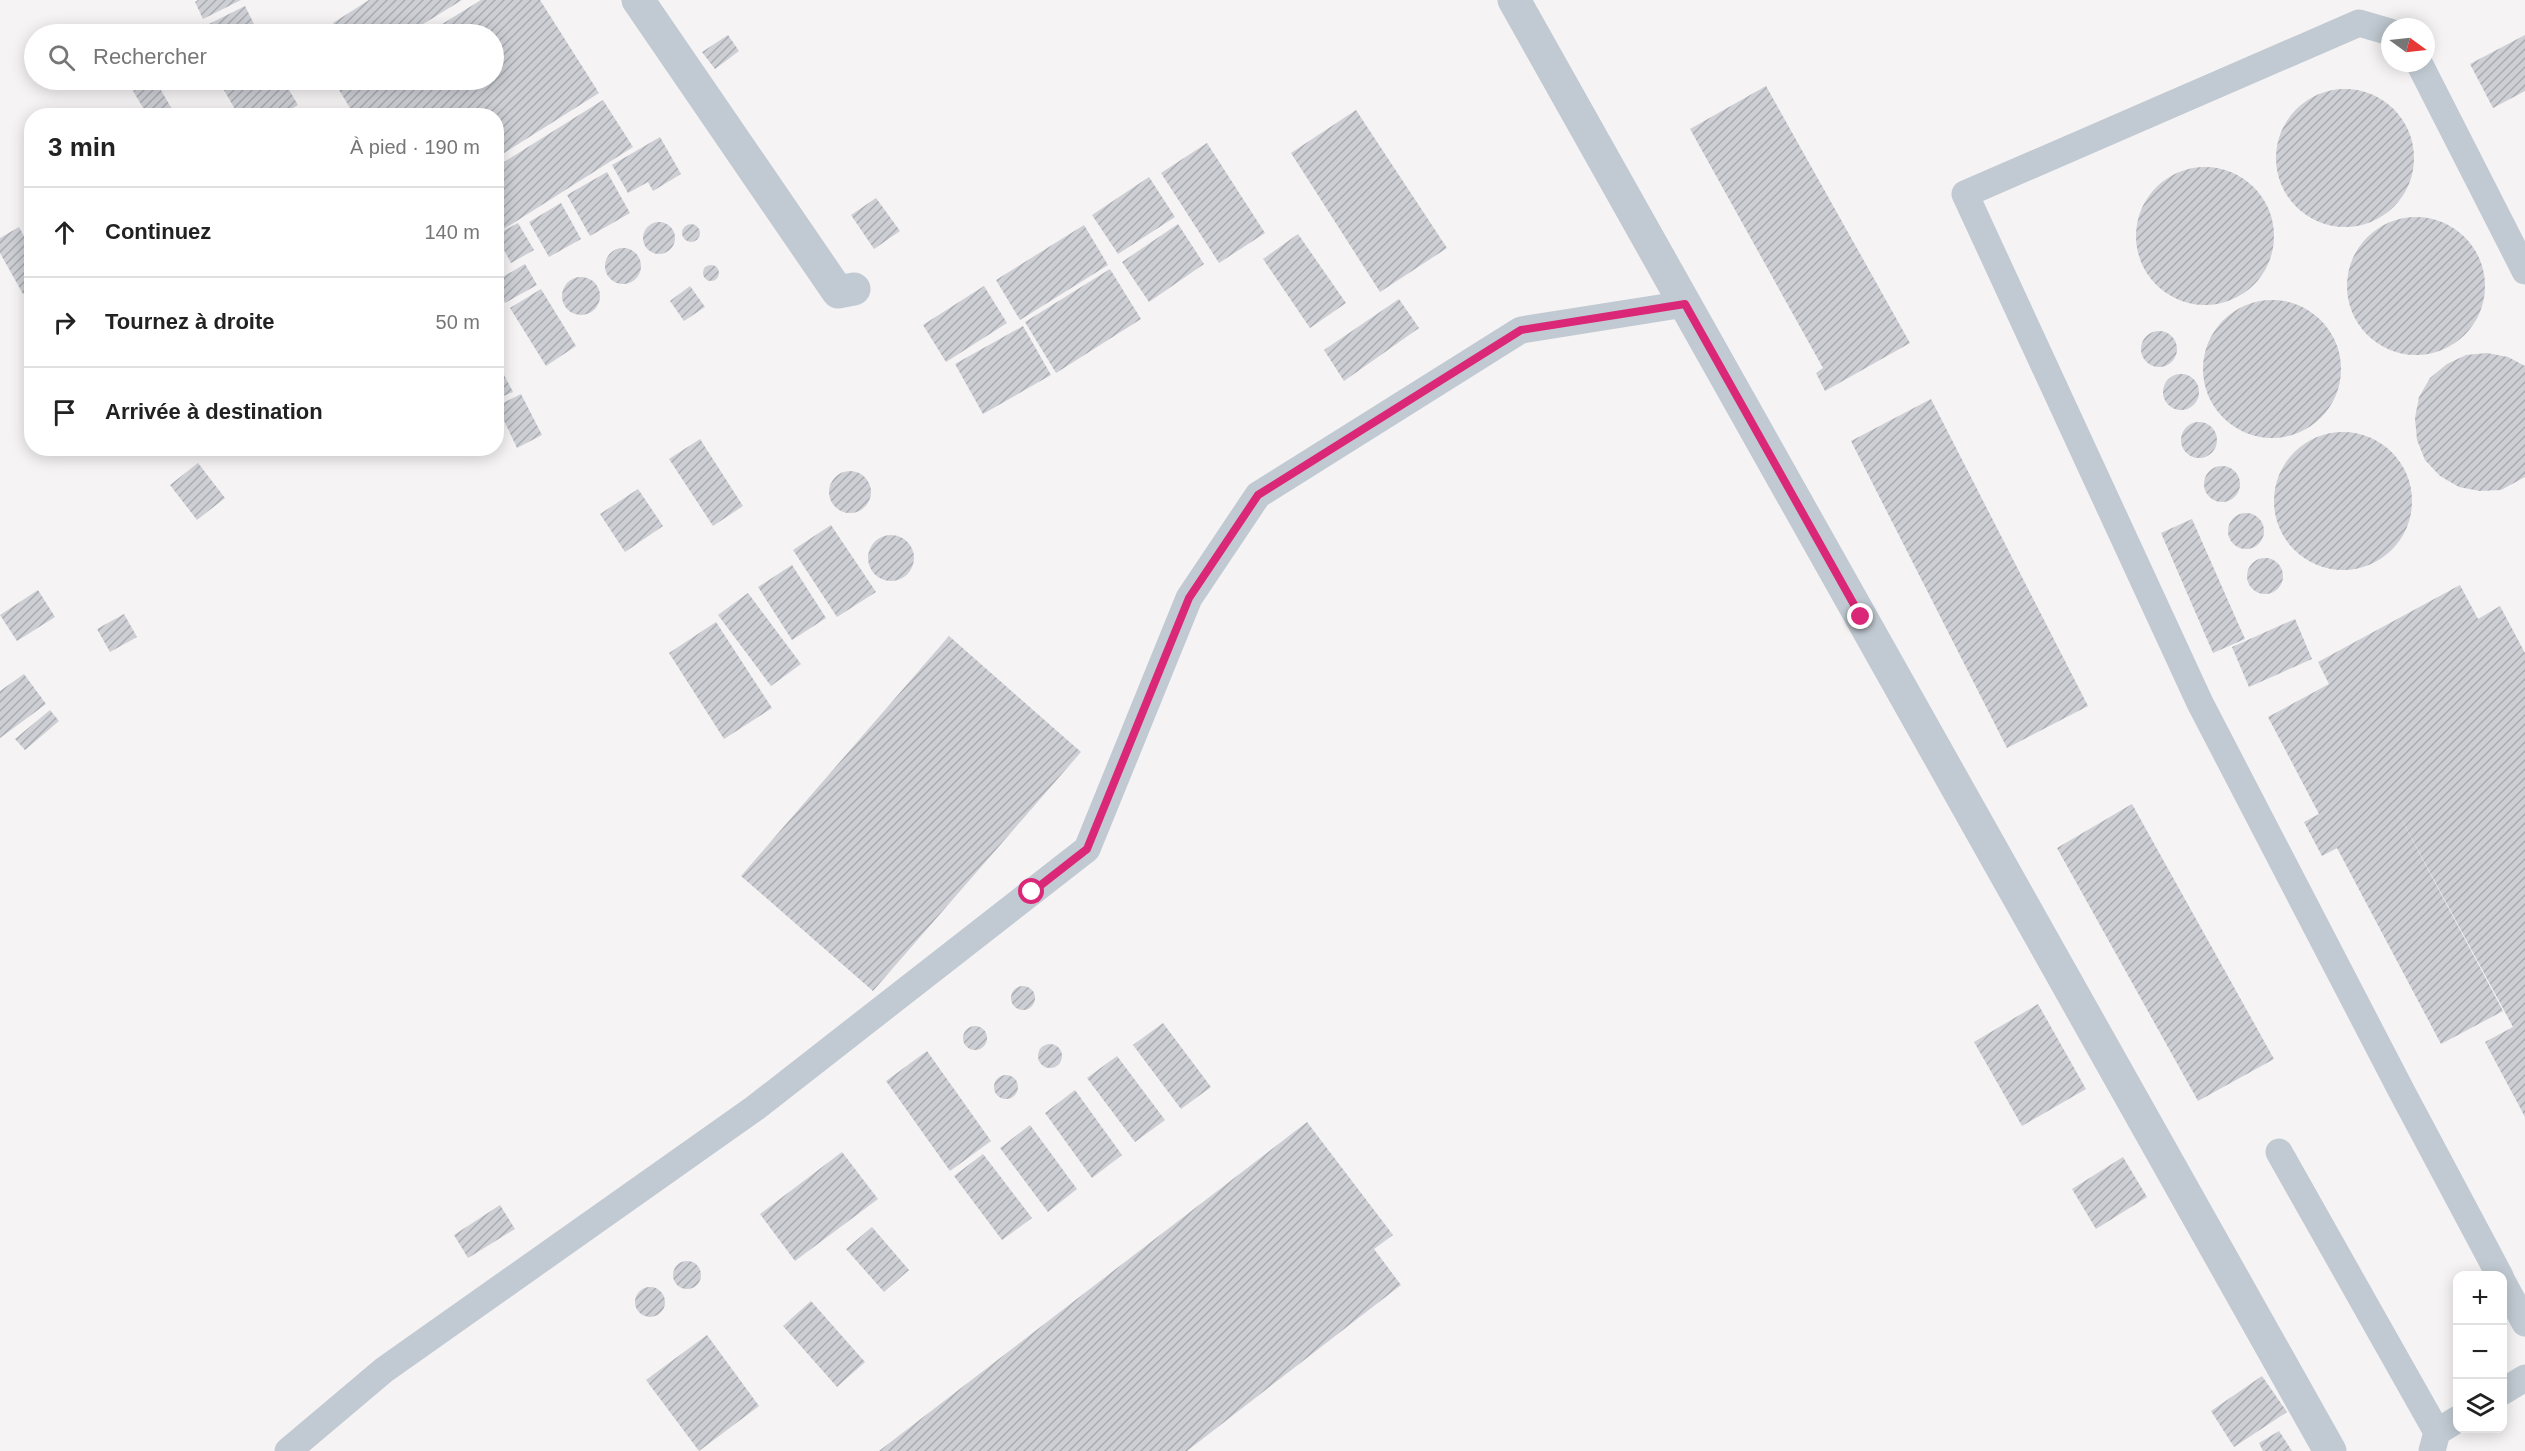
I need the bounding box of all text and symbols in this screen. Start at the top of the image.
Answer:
north arrow [2381,18,2435,72]
search box [24,24,504,90]
icon: search [45,41,78,74]
text: Rechercher [93,44,207,69]
text: 3 min [48,132,116,162]
text: À pied · 190 m [350,136,480,158]
icon: ahead [48,216,81,249]
text: Continuez [105,219,211,244]
text: 140 m [424,221,480,243]
icon: right [48,306,81,339]
text: Tournez à droite [105,309,275,334]
text: 50 m [436,311,480,333]
icon: arrive [48,396,81,429]
text: Arrivée à destination [105,399,323,424]
route end [1847,603,1873,629]
route start [1018,878,1044,904]
map controls [2453,1271,2507,1433]
button: + [2453,1271,2507,1325]
button: − [2453,1325,2507,1379]
button: layers [2453,1379,2507,1433]

